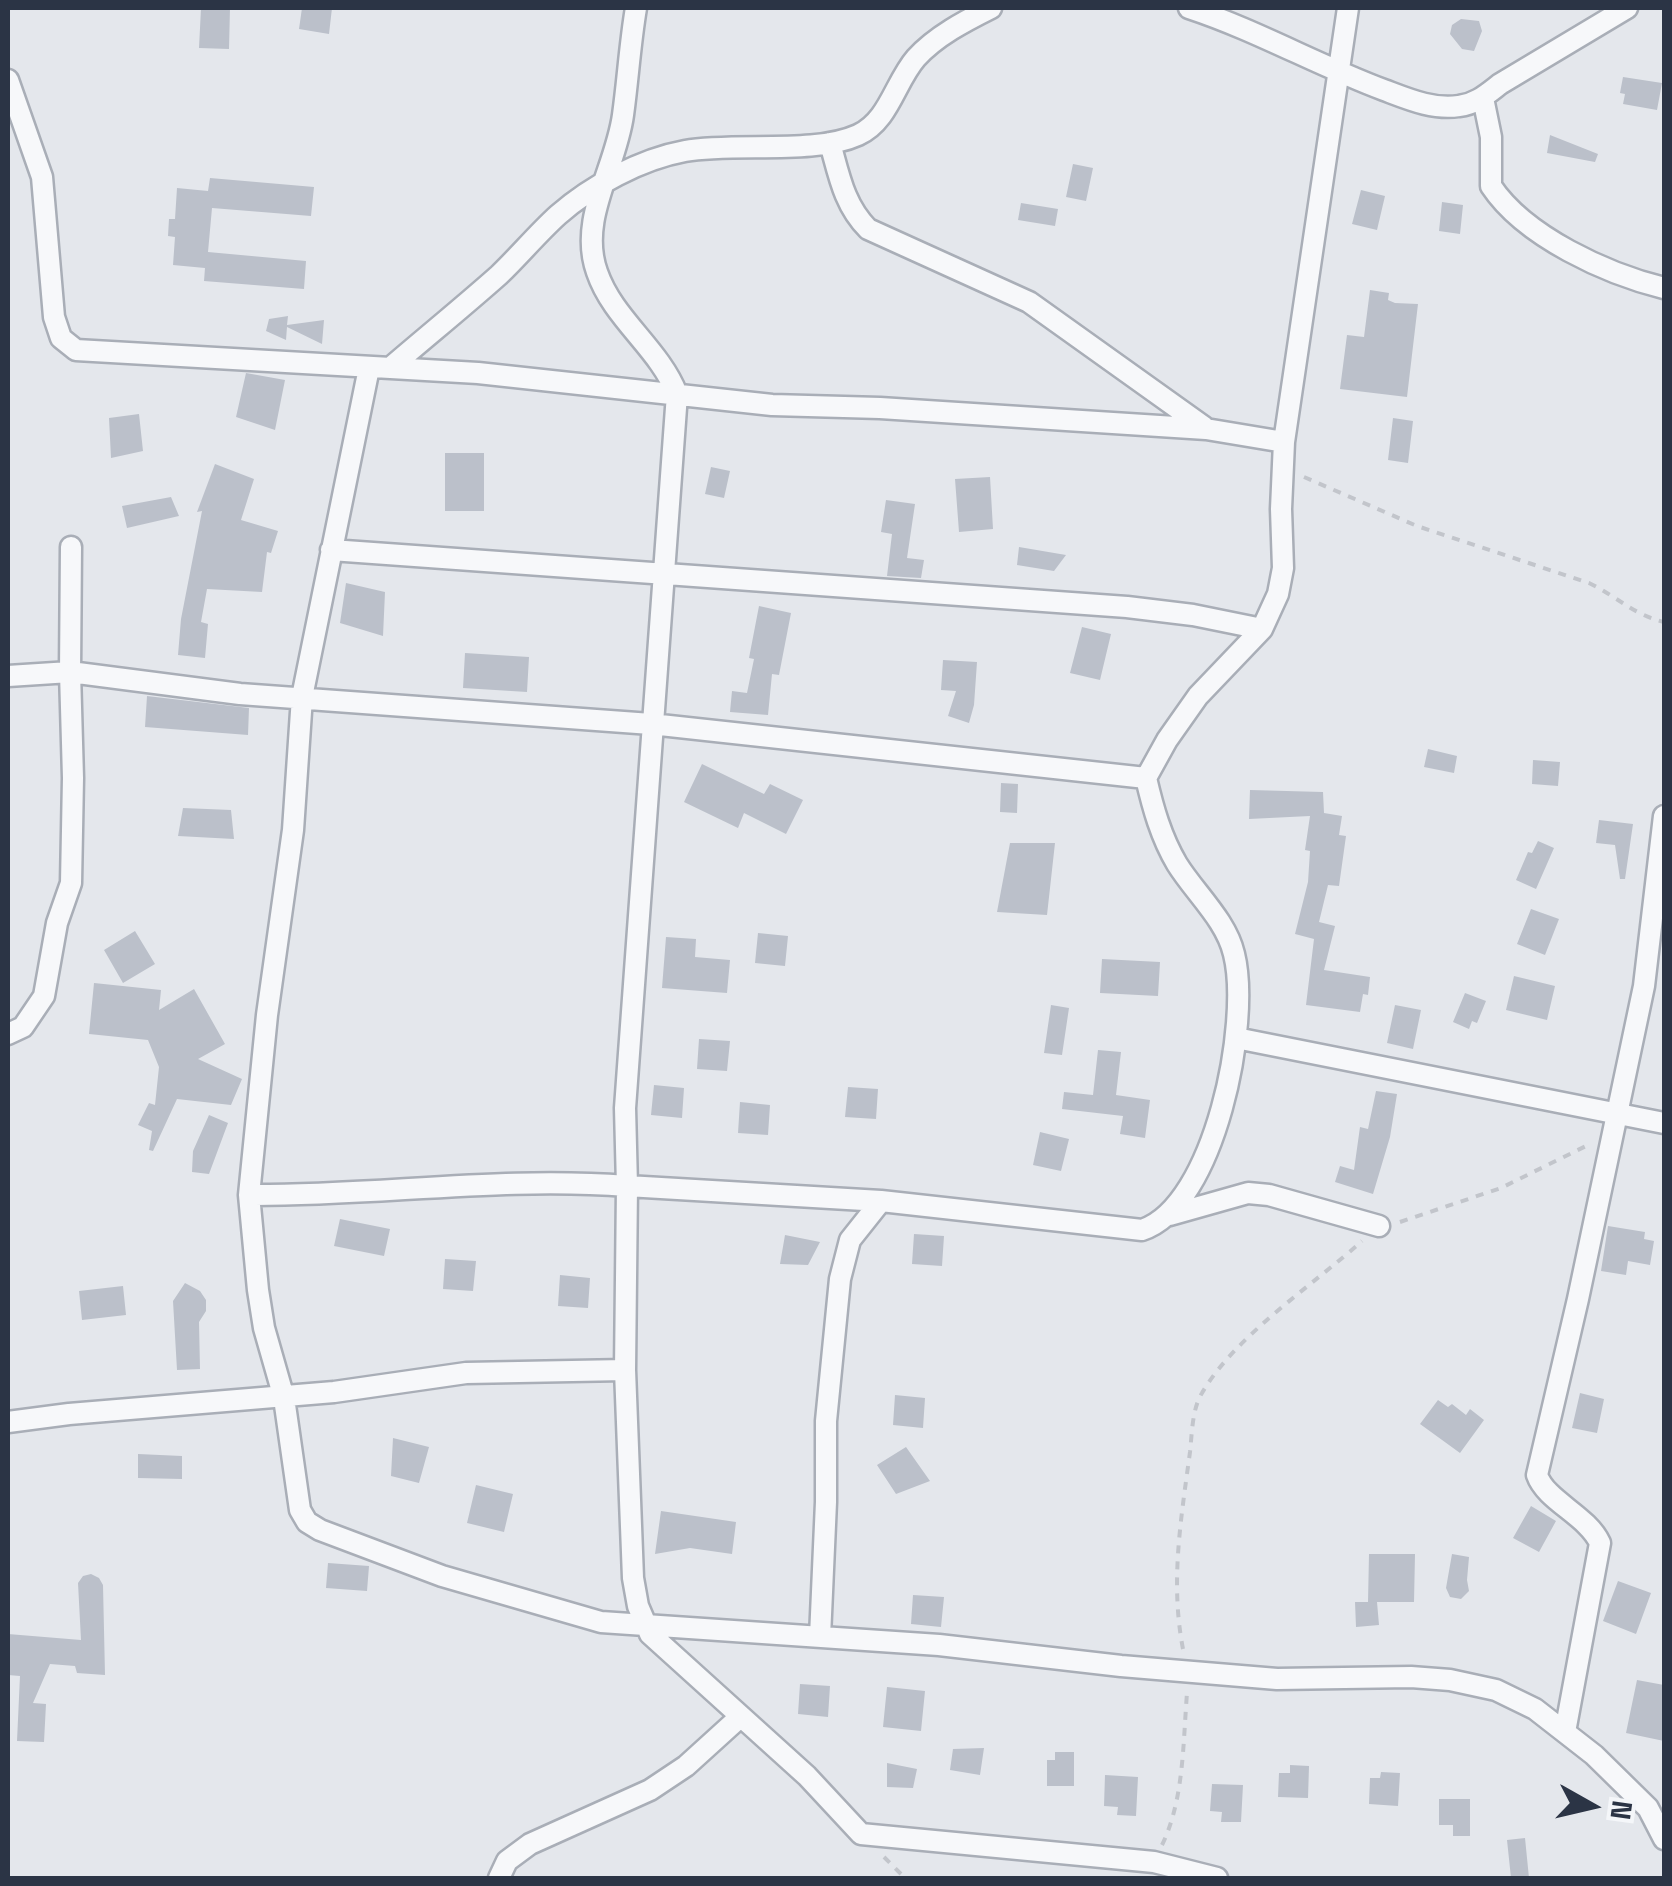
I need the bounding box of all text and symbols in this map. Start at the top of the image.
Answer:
north arrow [1542,1756,1642,1856]
text: N [1603,1798,1641,1822]

